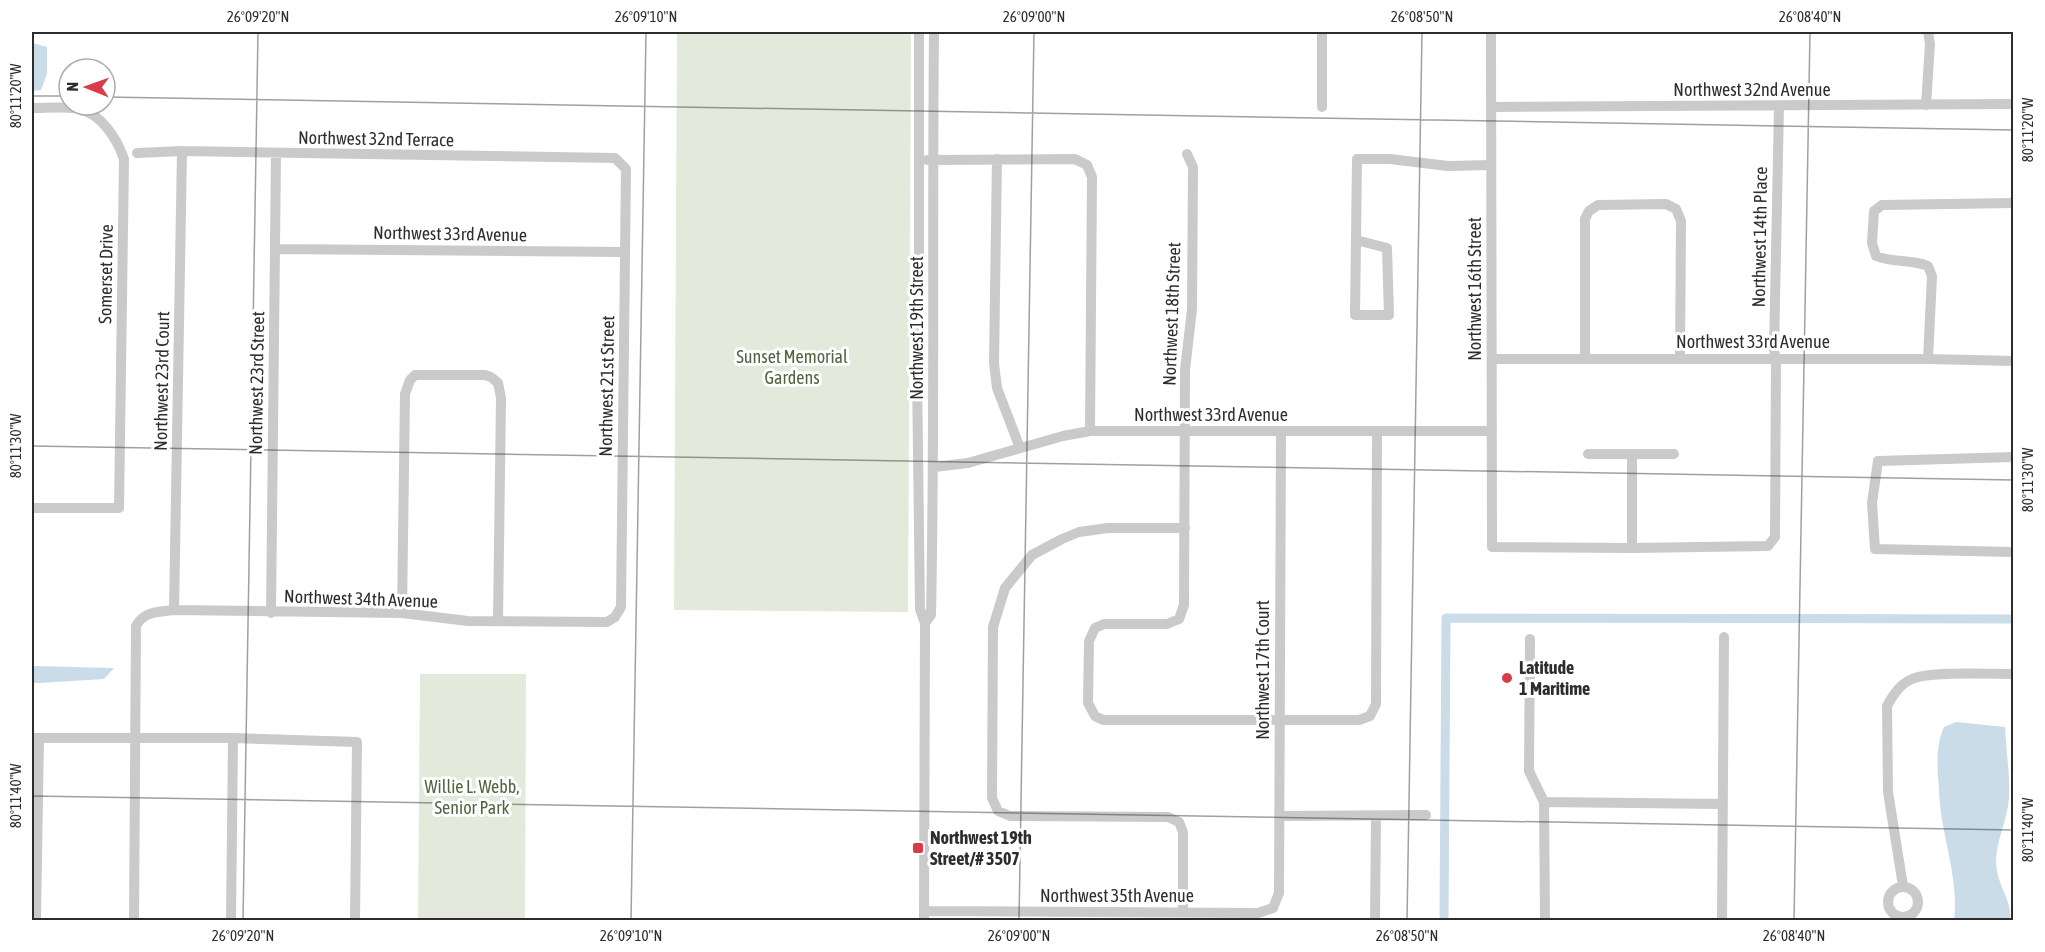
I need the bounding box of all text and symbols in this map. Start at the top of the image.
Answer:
text: 26°09'20"N [227,8,289,25]
text: 26°09'10"N [615,8,677,25]
text: 26°09'00"N [1003,8,1065,25]
text: 26°08'50"N [1391,8,1453,25]
text: 26°08'40"N [1779,8,1841,25]
north arrow [57,57,117,117]
text: 80°11'20"W [7,64,24,128]
street label: Northwest 32nd Avenue [1673,79,1831,100]
text: N [63,82,81,92]
text: 80°11'20"W [2019,98,2036,162]
street label: Northwest 32nd Terrace [298,127,454,150]
street label: Northwest 14th Place [1748,166,1771,308]
street label: Northwest 16th Street [1464,217,1485,361]
street label: Northwest 33rd Avenue [373,222,527,245]
street label: Somerset Drive [94,224,117,324]
street label: Northwest 18th Street [1158,242,1185,386]
street label: Northwest 19th Street [906,256,927,400]
street label: Northwest 23rd Court [150,311,173,451]
street label: Northwest 23rd Street [245,311,268,455]
street label: Northwest 21st Street [595,315,618,457]
street label: Northwest 33rd Avenue [1676,331,1830,352]
park label: Sunset Memorial Gardens [736,346,848,388]
street label: Northwest 33rd Avenue [1134,404,1288,425]
text: 80°11'30"W [7,414,24,478]
text: 80°11'30"W [2019,448,2036,512]
street label: Northwest 34th Avenue [284,585,438,612]
street label: Northwest 17th Court [1252,600,1273,740]
place label: Latitude 1 Maritime [1519,657,1590,699]
marker: Latitude 1 Maritime [1500,671,1514,685]
text: 80°11'40"W [7,764,24,828]
park label: Willie L. Webb, Senior Park [424,776,520,818]
text: 80°11'40"W [2019,798,2036,862]
place label: Northwest 19th Street/# 3507 [930,827,1032,869]
marker: Northwest 19th Street/# 3507 [911,841,925,855]
street label: Northwest 35th Avenue [1040,885,1194,906]
text: 26°09'20"N [212,927,274,944]
text: 26°09'10"N [600,927,662,944]
text: 26°09'00"N [988,927,1050,944]
text: 26°08'50"N [1376,927,1438,944]
text: 26°08'40"N [1763,927,1825,944]

